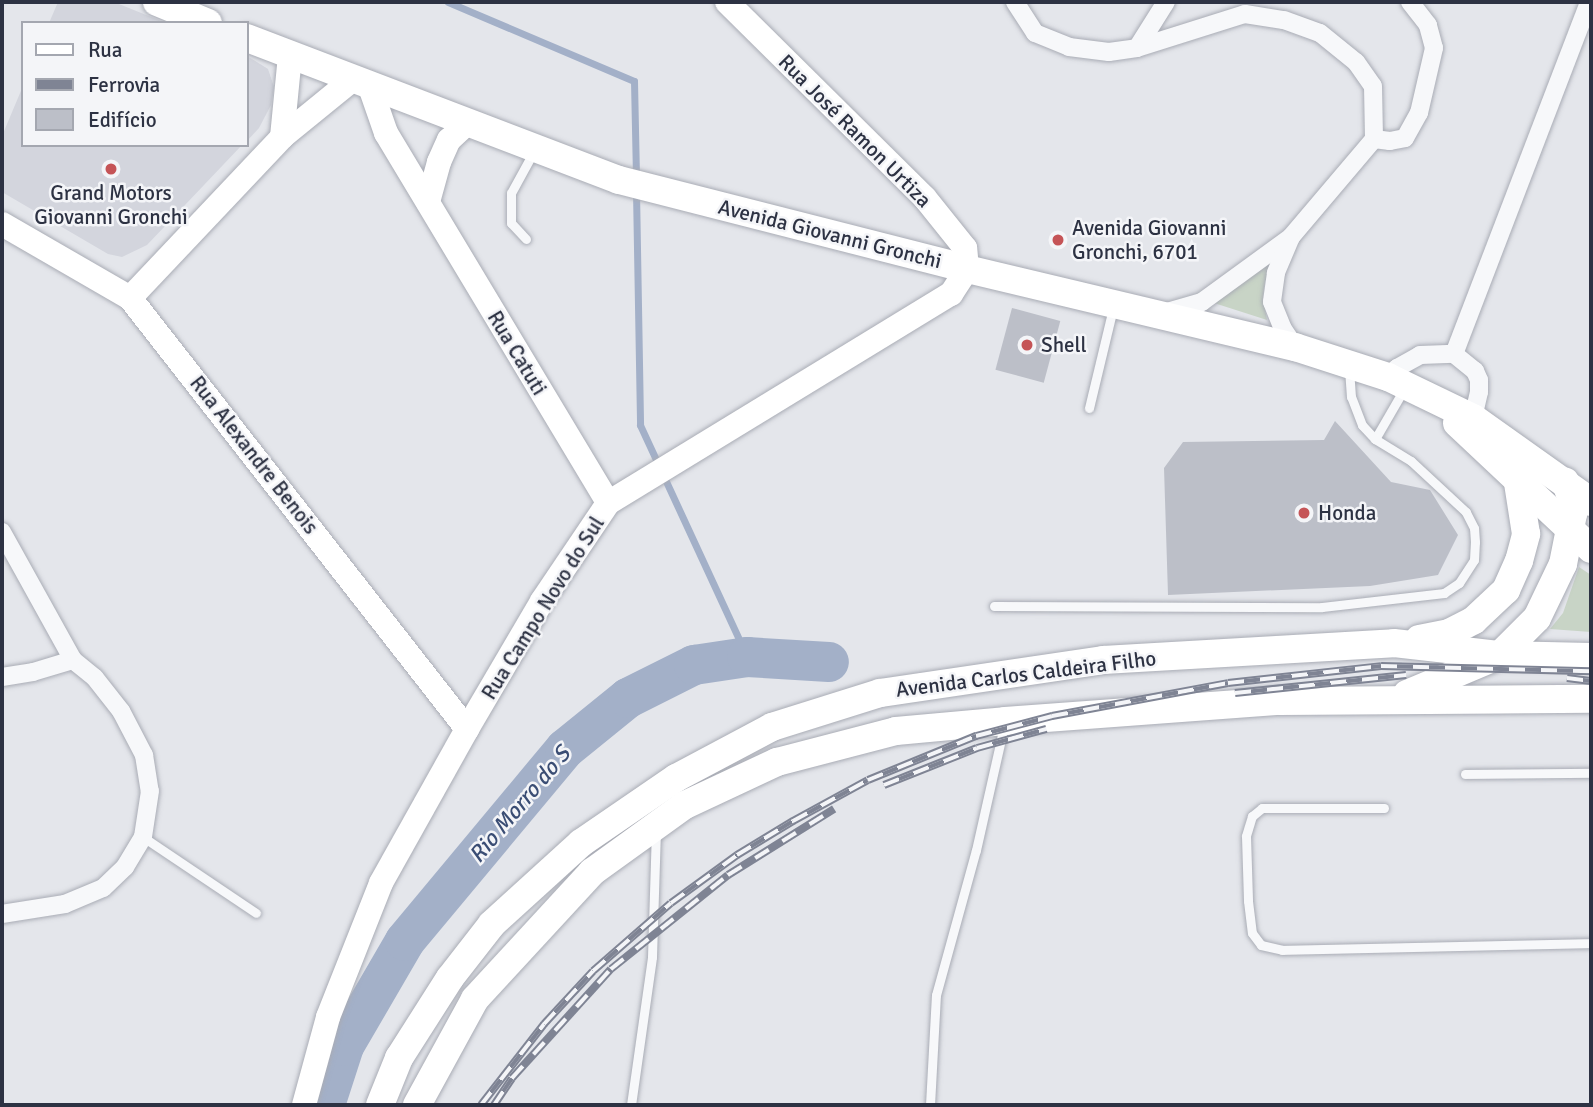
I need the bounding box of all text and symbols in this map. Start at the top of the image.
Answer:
legend [21,21,248,147]
text: Rua [88,37,122,63]
street label: Rua José Ramon Urtiza [773,49,937,213]
text: Ferrovia [88,72,160,98]
text: Edifício [88,107,157,133]
marker: Grand Motors Giovanni Gronchi [103,161,119,177]
place label: Grand Motors Giovanni Gronchi [34,180,188,230]
street label: Avenida Giovanni Gronchi [716,194,944,274]
place label: Avenida Giovanni Gronchi, 6701 [1072,215,1227,265]
marker: Avenida Giovanni Gronchi, 6701 [1050,232,1066,248]
street label: Rua Catuti [482,306,552,400]
place label: Shell [1041,332,1087,358]
marker: Shell [1019,337,1035,353]
street label: Rua Alexandre Benois [184,371,324,539]
place label: Honda [1318,500,1376,526]
marker: Honda [1296,505,1312,521]
street label: Rua Campo Novo do Sul [476,512,610,704]
street label: Avenida Carlos Caldeira Filho [894,646,1158,702]
water label: Rio Morro do S [463,741,577,869]

